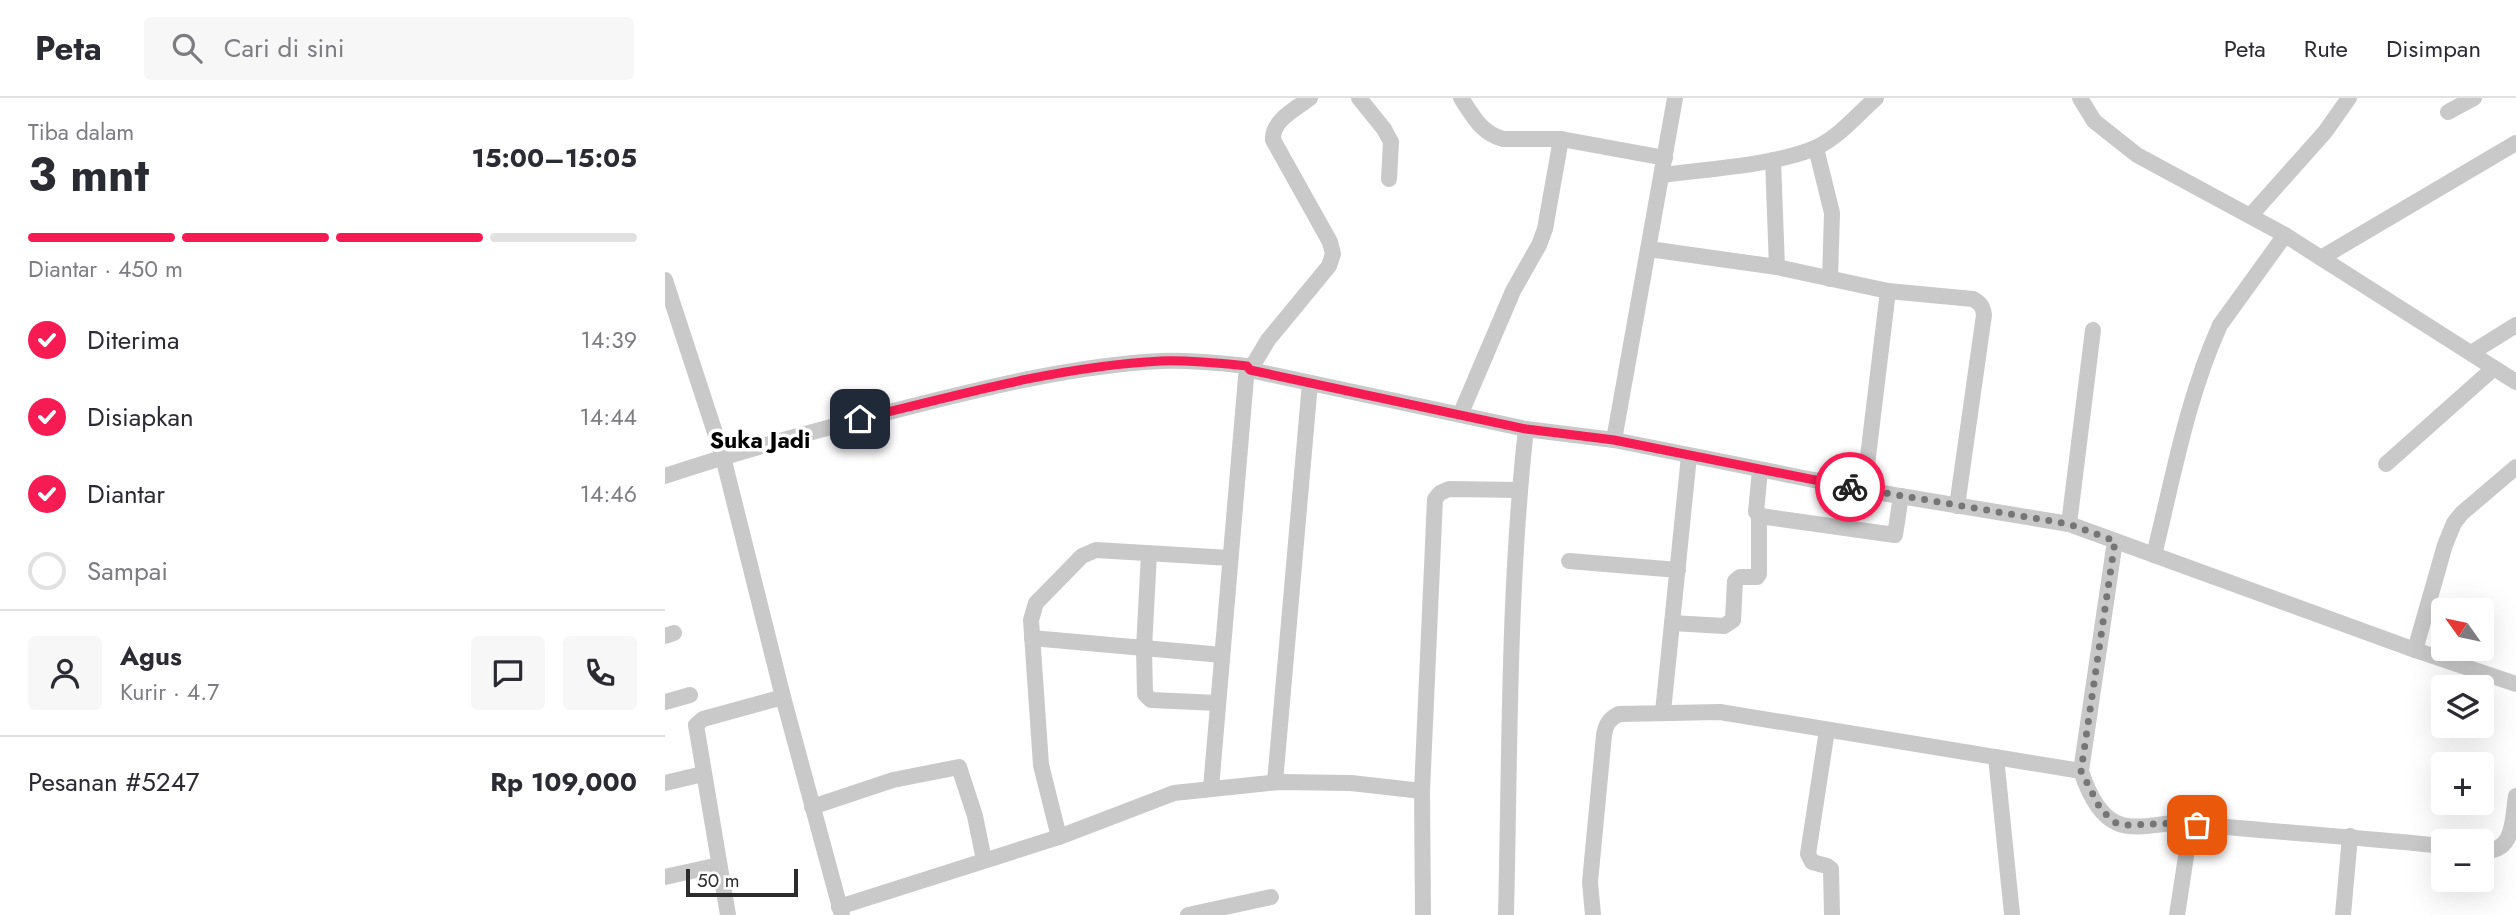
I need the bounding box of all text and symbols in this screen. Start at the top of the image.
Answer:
search box [144,17,634,80]
text: Peta [35,25,102,72]
icon: search [168,29,206,67]
text: Cari di sini [224,29,345,67]
text: Peta [2224,31,2266,66]
text: Rute [2304,31,2348,66]
text: Disimpan [2386,31,2481,66]
text: Tiba dalam [28,115,134,149]
text: 15:00–15:05 [471,139,637,177]
text: 3 mnt [28,142,149,208]
text: Diantar · 450 m [28,252,183,286]
icon: check [28,321,66,359]
text: Diterima [87,321,180,359]
text: 14:39 [581,323,637,357]
pin [830,389,890,449]
icon: check [28,398,66,436]
text: Disiapkan [87,398,194,436]
text: 14:44 [580,400,637,434]
icon: home [841,400,879,438]
district label: Suka Jadi [710,423,810,457]
courier [1815,452,1885,522]
icon: bike [1831,468,1869,506]
icon: check [28,475,66,513]
text: Diantar [87,475,165,513]
text: 14:46 [580,477,637,511]
text: Sampai [87,552,168,590]
north arrow [2431,598,2494,662]
map controls [2431,598,2494,892]
button: person [28,636,102,710]
button: chat [471,636,545,710]
button: phone [563,636,637,710]
text: Agus [120,637,182,675]
text: Kurir · 4.7 [120,675,219,709]
button: layers [2431,675,2494,738]
button: + [2431,752,2494,815]
text: Pesanan #5247 [28,763,199,801]
text: Rp 109,000 [490,763,637,801]
pin [2167,795,2227,855]
icon: bag [2178,806,2216,844]
button: − [2431,829,2494,892]
scale bar [686,866,798,898]
text: 50 m [697,867,740,894]

